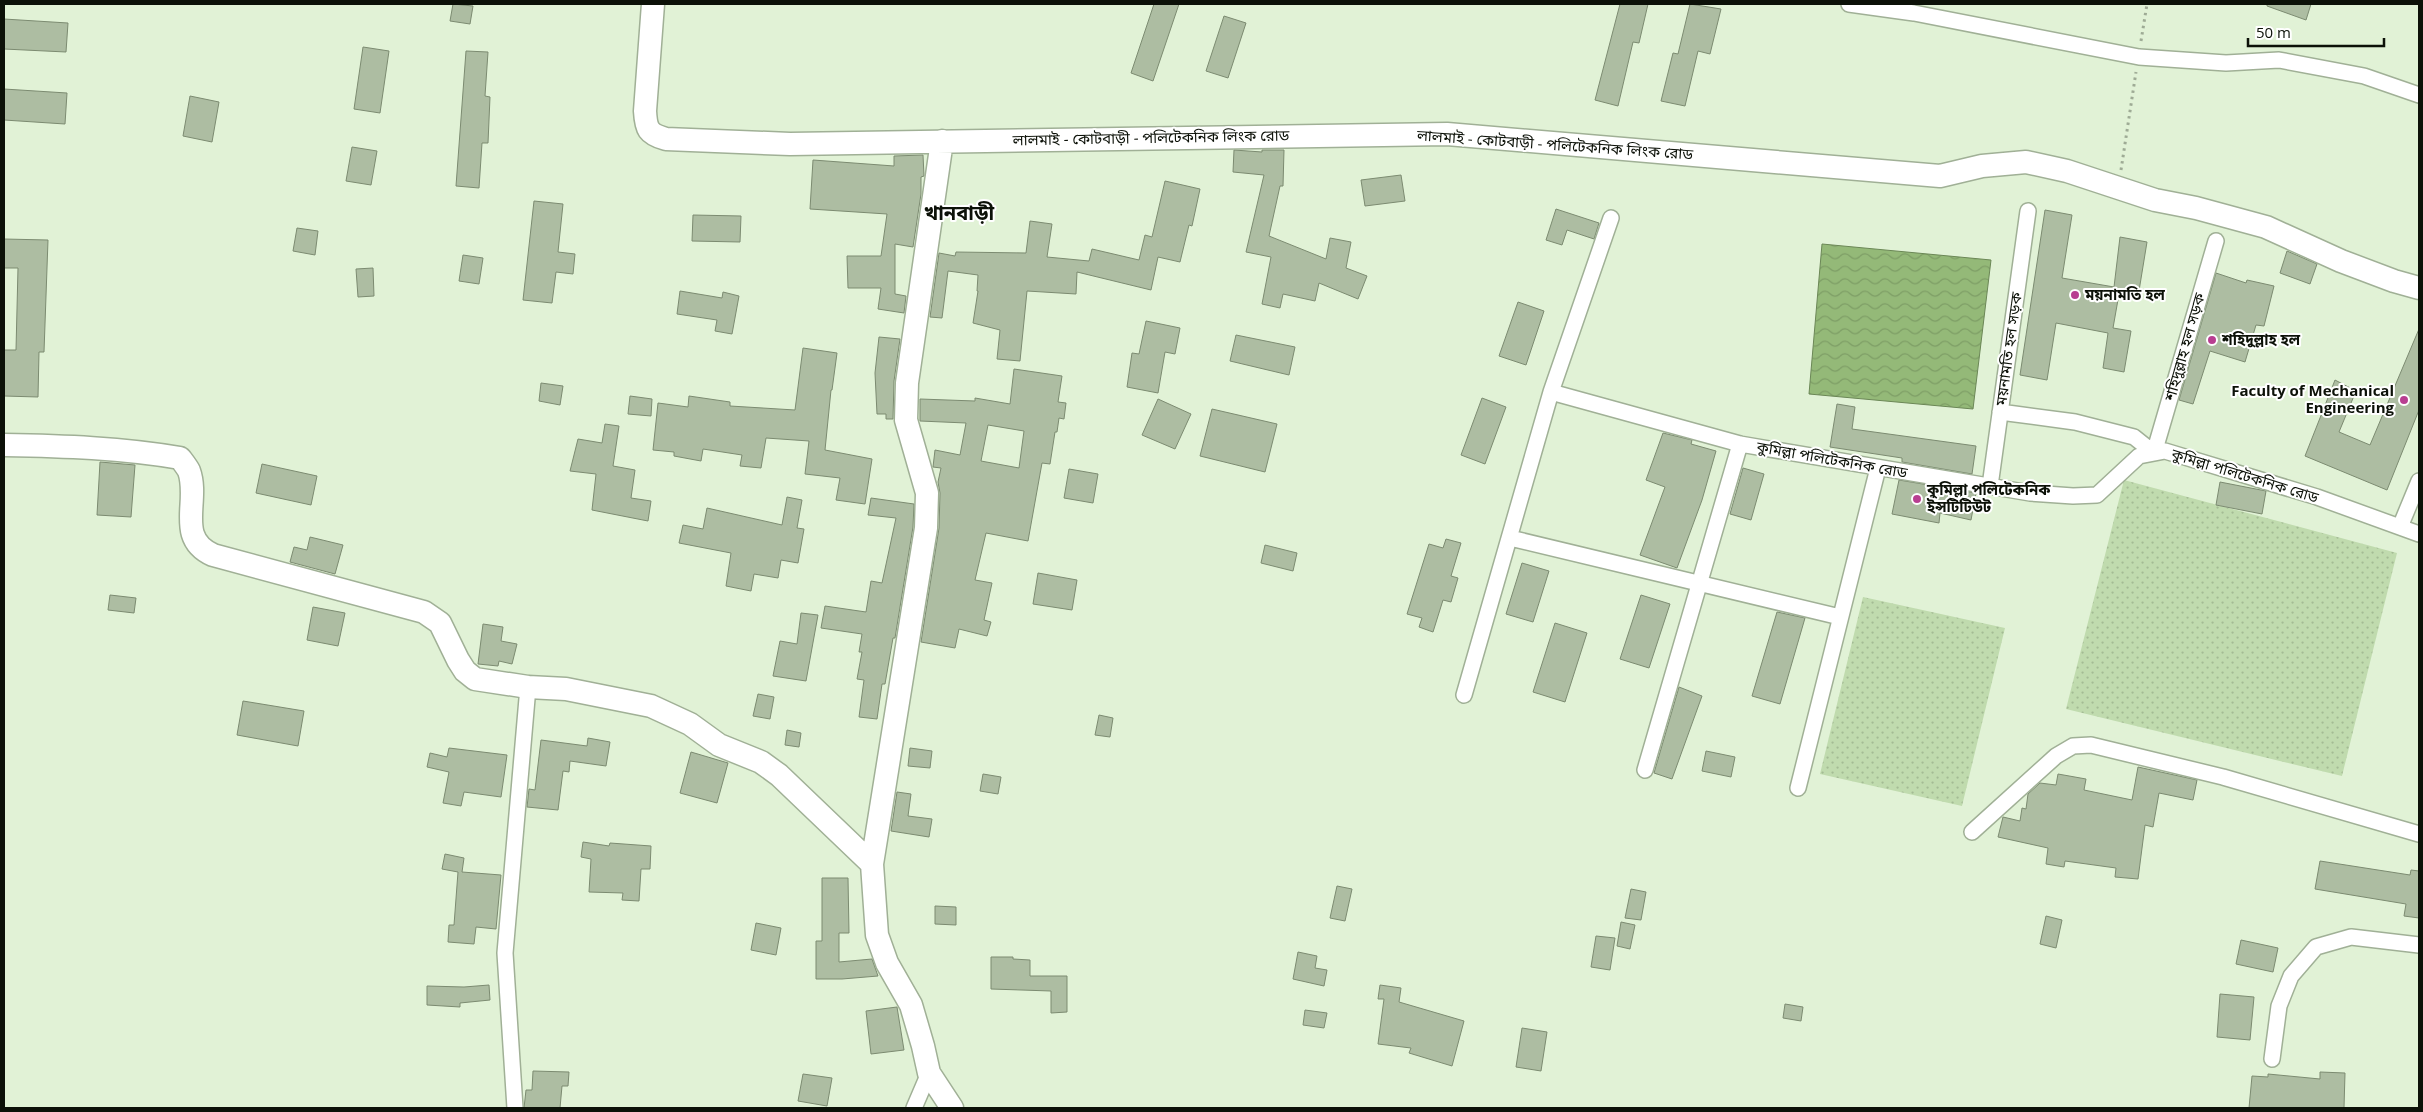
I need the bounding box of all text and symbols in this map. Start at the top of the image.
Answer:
scale bar [2248,15,2384,47]
text: 50 m [2256,22,2291,42]
street label: লালমাই - কোটবাড়ী - পলিটেকনিক লিংক রোড [1415,124,1694,164]
street label: লালমাই - কোটবাড়ী - পলিটেকনিক লিংক রোড [1012,125,1290,149]
district label: খানবাড়ী [924,199,994,226]
place label: ময়নামতি হল [2084,284,2165,304]
marker: ময়নামতি হল [2069,289,2081,301]
street label: ময়নামতি হল সড়ক [1990,290,2026,408]
street label: শহিদুল্লাহ হল সড়ক [2159,290,2209,404]
place label: শহিদুল্লাহ হল [2221,329,2301,349]
marker: শহিদুল্লাহ হল [2206,334,2218,346]
place label: Faculty of Mechanical Engineering [2231,380,2395,417]
marker: Faculty of Mechanical Engineering [2398,394,2410,406]
street label: কুমিল্লা পলিটেকনিক রোড [1754,436,1909,482]
street label: কুমিল্লা পলিটেকনিক রোড [2168,443,2321,507]
place label: কুমিল্লা পলিটেকনিক ইন্সটিটিউট [1926,479,2051,516]
marker: কুমিল্লা পলিটেকনিক ইন্সটিটিউট [1911,493,1923,505]

